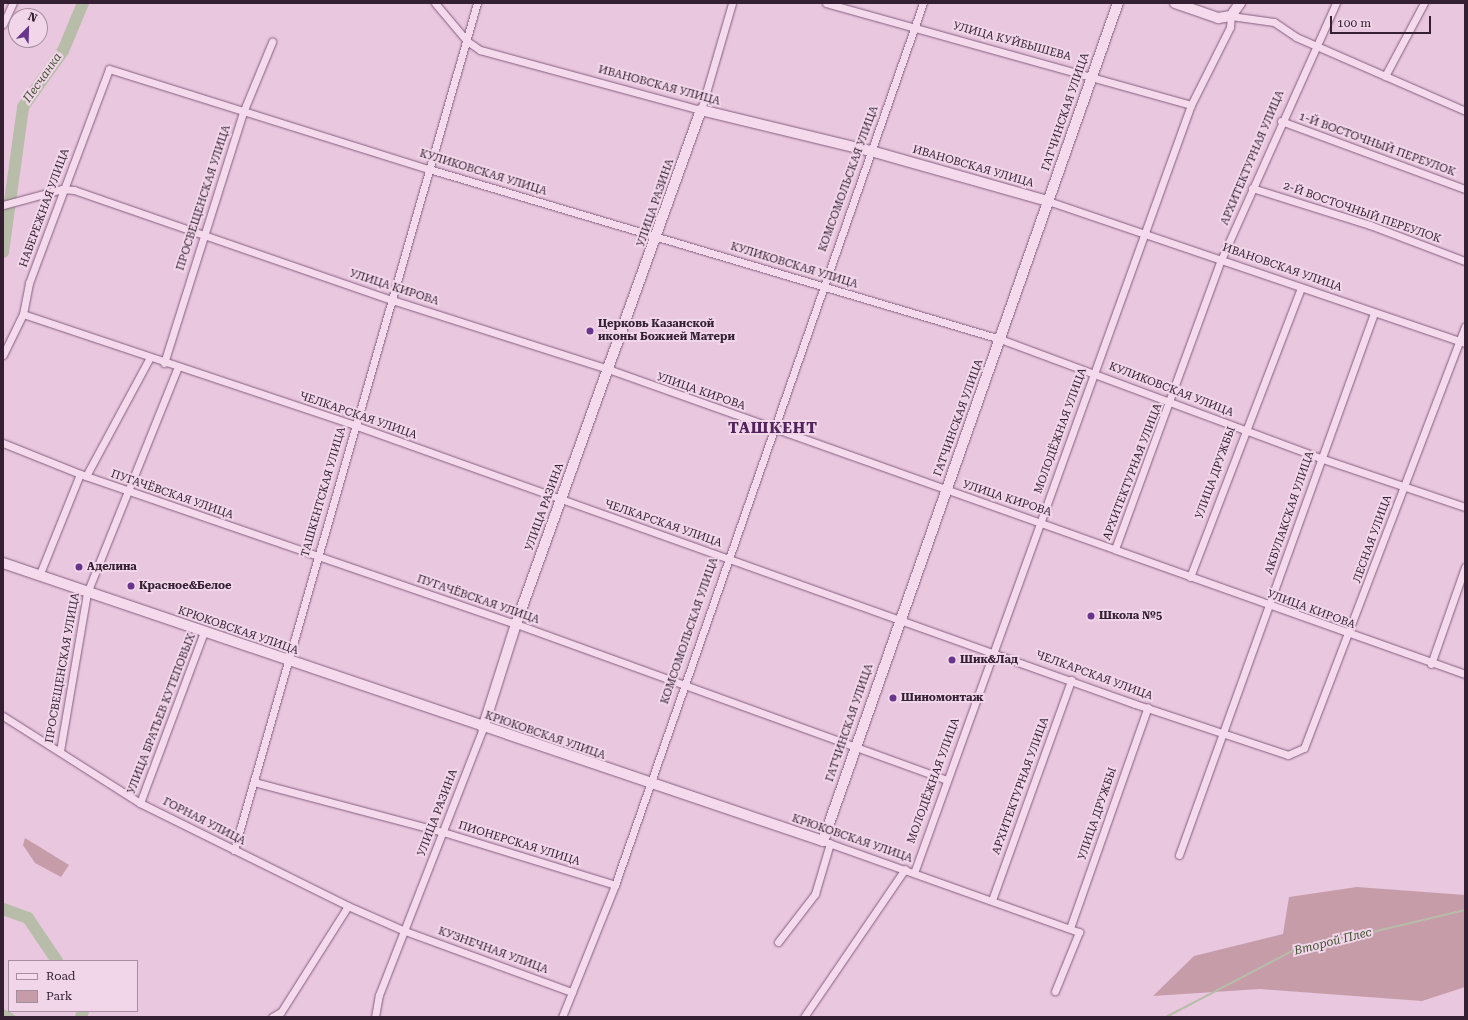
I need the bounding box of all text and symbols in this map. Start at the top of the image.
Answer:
north arrow [8,8,48,48]
scale bar [1332,8,1433,34]
text: N [26,10,39,25]
text: 100 m [1337,16,1371,30]
street label: УЛИЦА КУЙБЫШЕВА [952,20,1072,64]
water label: Песчанка [21,50,65,106]
street label: ГАТЧИНСКАЯ УЛИЦА [1040,51,1092,173]
street label: ИВАНОВСКАЯ УЛИЦА [597,63,721,109]
street label: АРХИТЕКТУРНАЯ УЛИЦА [1219,89,1287,227]
street label: КОМСОМОЛЬСКАЯ УЛИЦА [816,104,882,254]
street label: 1-Й ВОСТОЧНЫЙ ПЕРЕУЛОК [1297,110,1457,180]
street label: ПРОСВЕЩЕНСКАЯ УЛИЦА [174,124,234,272]
street label: ИВАНОВСКАЯ УЛИЦА [911,143,1035,191]
street label: НАБЕРЕЖНАЯ УЛИЦА [17,147,73,269]
street label: КУЛИКОВСКАЯ УЛИЦА [418,147,548,199]
street label: УЛИЦА РАЗИНА [635,157,677,249]
street label: 2-Й ВОСТОЧНЫЙ ПЕРЕУЛОК [1281,180,1443,246]
street label: КУЛИКОВСКАЯ УЛИЦА [729,240,859,292]
street label: ИВАНОВСКАЯ УЛИЦА [1220,241,1344,295]
street label: УЛИЦА КИРОВА [348,267,440,309]
place label: Церковь Казанской иконы Божией Матери [598,318,735,344]
marker: Церковь Казанской иконы Божией Матери [585,326,595,336]
street label: ГАТЧИНСКАЯ УЛИЦА [932,358,986,478]
street label: КУЛИКОВСКАЯ УЛИЦА [1107,360,1235,420]
street label: МОЛОДЁЖНАЯ УЛИЦА [1032,366,1090,496]
street label: УЛИЦА КИРОВА [655,371,747,413]
street label: ЧЕЛКАРСКАЯ УЛИЦА [297,390,419,442]
street label: АРХИТЕКТУРНАЯ УЛИЦА [1101,402,1165,542]
district label: ТАШКЕНТ [728,420,818,438]
street label: УЛИЦА ДРУЖБЫ [1193,425,1239,521]
street label: ТАШКЕНТСКАЯ УЛИЦА [299,426,349,558]
street label: АКБУЛАКСКАЯ УЛИЦА [1263,450,1317,576]
street label: УЛИЦА РАЗИНА [523,461,567,553]
street label: ПУГАЧЁВСКАЯ УЛИЦА [109,468,235,522]
street label: УЛИЦА КИРОВА [961,478,1053,520]
street label: ЛЕСНАЯ УЛИЦА [1351,493,1395,585]
street label: ЧЕЛКАРСКАЯ УЛИЦА [602,498,724,550]
street label: КОМСОМОЛЬСКАЯ УЛИЦА [659,556,721,706]
place label: Аделина [87,560,137,574]
marker: Аделина [74,562,84,572]
street label: ПУГАЧЁВСКАЯ УЛИЦА [415,573,541,627]
place label: Красное&Белое [139,579,232,593]
marker: Красное&Белое [126,581,136,591]
street label: УЛИЦА КИРОВА [1265,588,1357,632]
street label: ПРОСВЕЩЕНСКАЯ УЛИЦА [43,592,83,744]
street label: КРЮКОВСКАЯ УЛИЦА [176,604,300,658]
place label: Школа №5 [1099,609,1162,623]
marker: Школа №5 [1086,611,1096,621]
street label: УЛИЦА БРАТЬЕВ КУТЕПОВЫХ [125,632,199,796]
street label: ЧЕЛКАРСКАЯ УЛИЦА [1034,649,1154,703]
place label: Шик&Лад [960,653,1018,667]
marker: Шик&Лад [947,655,957,665]
street label: ГАТЧИНСКАЯ УЛИЦА [824,662,876,784]
place label: Шиномонтаж [901,691,984,705]
marker: Шиномонтаж [888,693,898,703]
street label: КРЮКОВСКАЯ УЛИЦА [483,709,607,763]
street label: МОЛОДЁЖНАЯ УЛИЦА [905,716,963,846]
street label: АРХИТЕКТУРНАЯ УЛИЦА [990,716,1052,856]
street label: УЛИЦА ДРУЖБЫ [1076,766,1120,862]
street label: УЛИЦА РАЗИНА [415,768,461,858]
street label: ГОРНАЯ УЛИЦА [160,795,248,849]
street label: КРЮКОВСКАЯ УЛИЦА [790,812,914,866]
street label: ПИОНЕРСКАЯ УЛИЦА [457,819,581,869]
street label: КУЗНЕЧНАЯ УЛИЦА [436,925,550,977]
water label: Второй Плес [1293,925,1373,959]
legend [8,960,138,1012]
text: Road [46,969,75,983]
text: Park [46,989,72,1003]

